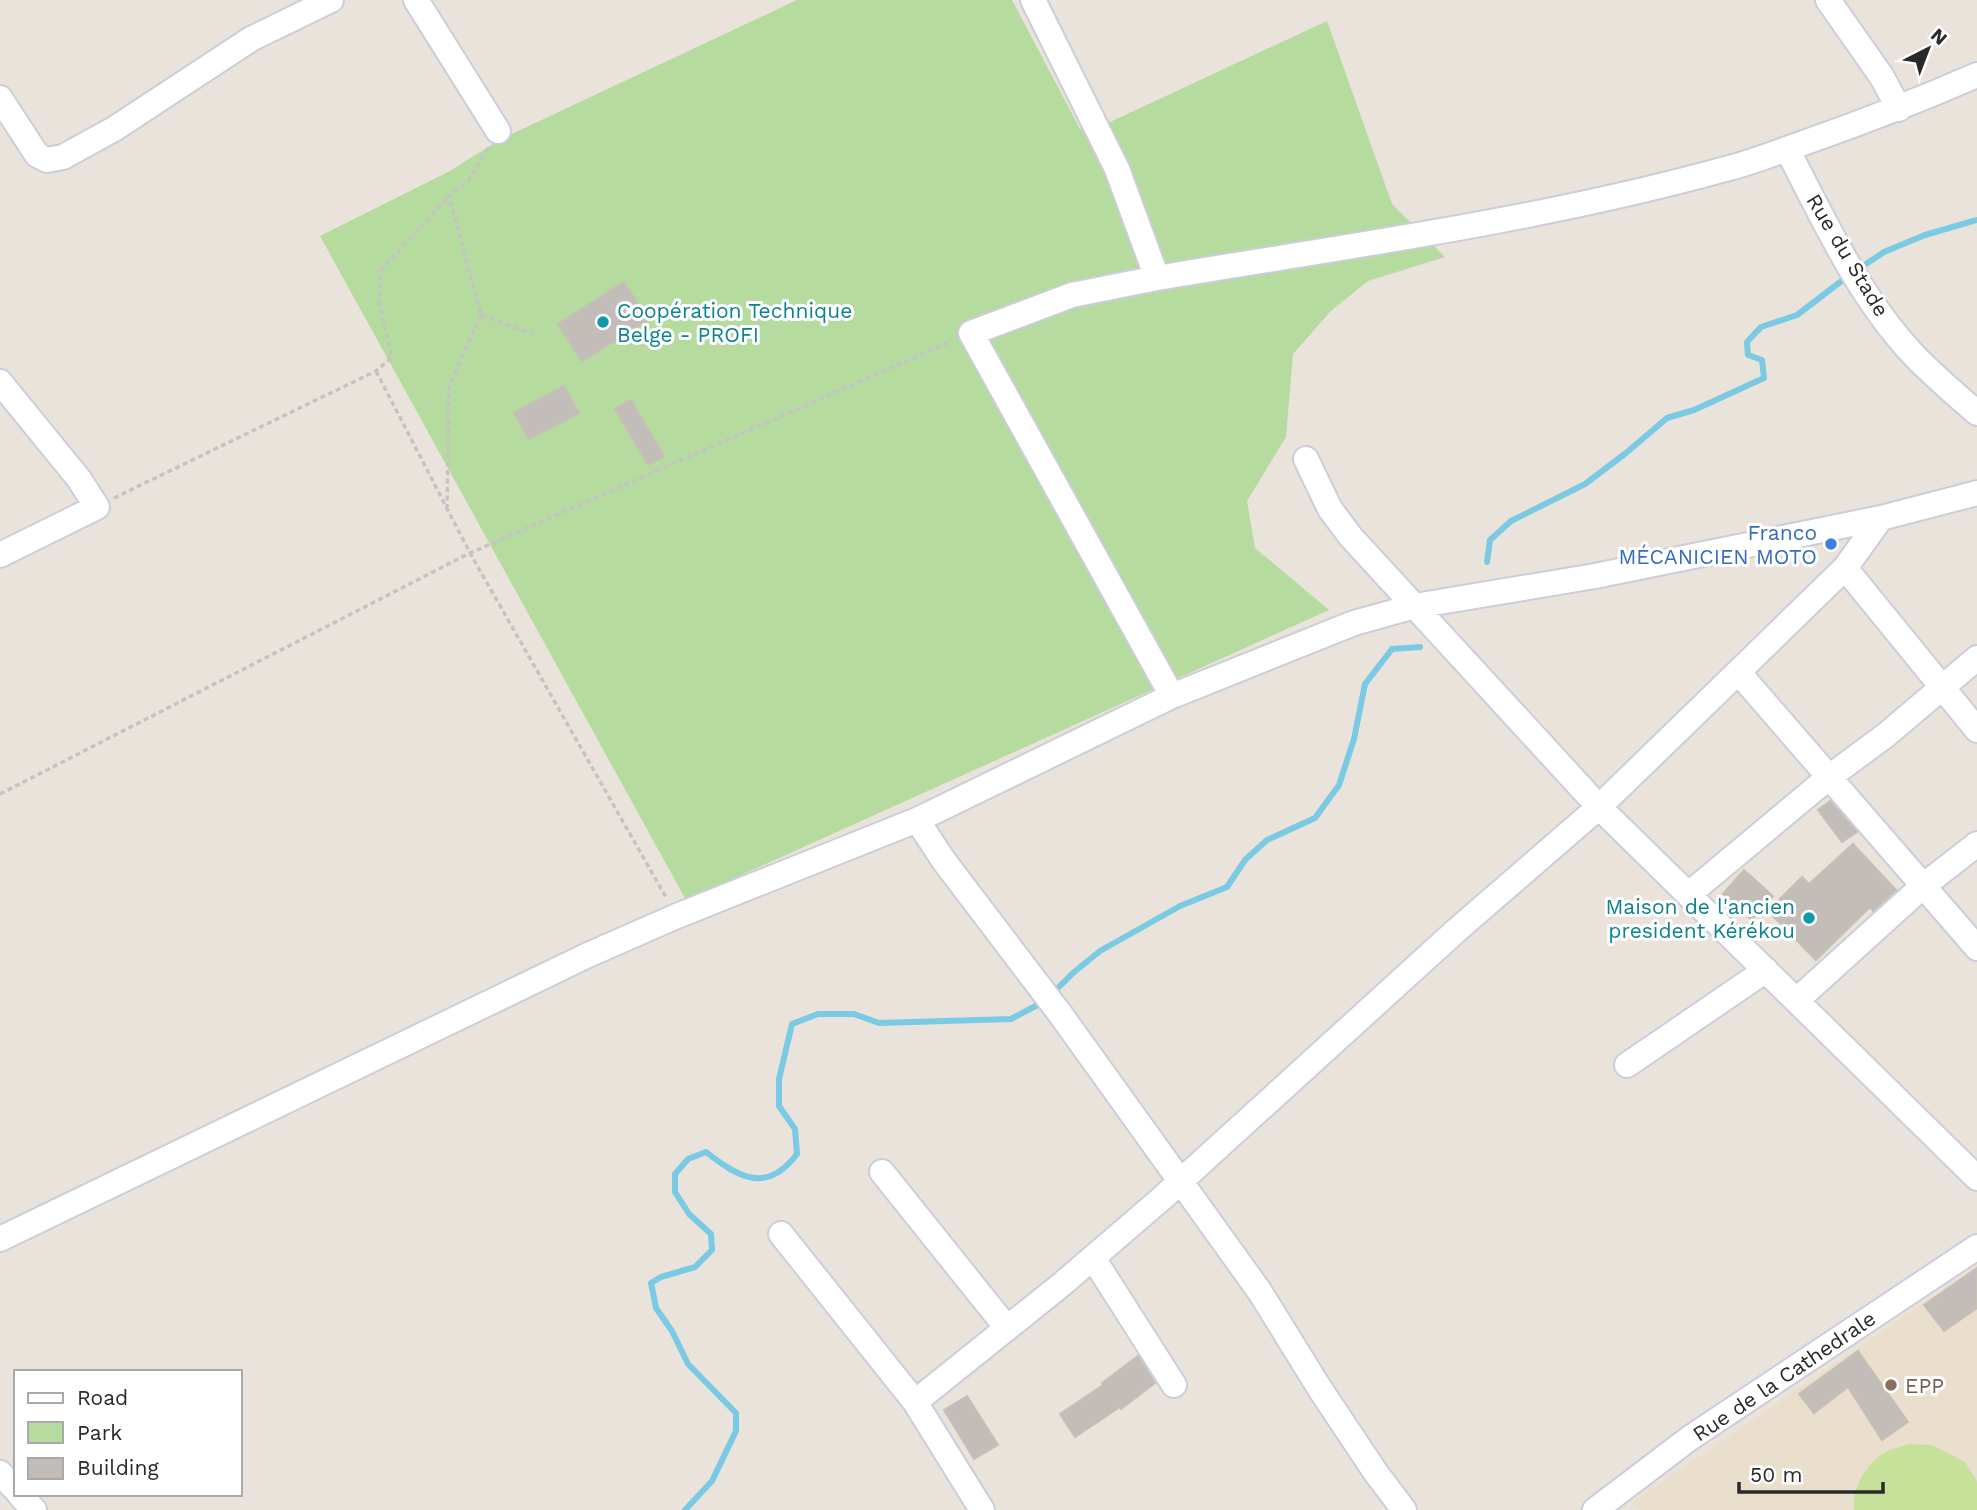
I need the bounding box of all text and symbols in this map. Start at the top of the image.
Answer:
north arrow [1893,14,1963,84]
text: N [1926,23,1952,50]
street label: Rue du Stade [1802,189,1894,321]
place label: Coopération Technique Belge - PROFI [617,298,852,347]
marker: Coopération Technique Belge - PROFI [595,314,611,330]
place label: Franco MÉCANICIEN MOTO [1618,520,1817,569]
marker: Franco MÉCANICIEN MOTO [1823,536,1839,552]
place label: Maison de l'ancien president Kérékou [1606,894,1795,943]
marker: Maison de l'ancien president Kérékou [1801,910,1817,926]
street label: Rue de la Cathedrale [1688,1306,1880,1446]
legend [14,1370,242,1496]
place label: EPP [1905,1373,1944,1398]
marker: EPP [1883,1377,1899,1393]
text: Road [77,1385,128,1410]
text: Park [77,1420,122,1445]
scale bar [1739,1450,1882,1494]
text: Building [77,1455,159,1480]
text: 50 m [1750,1462,1802,1487]

